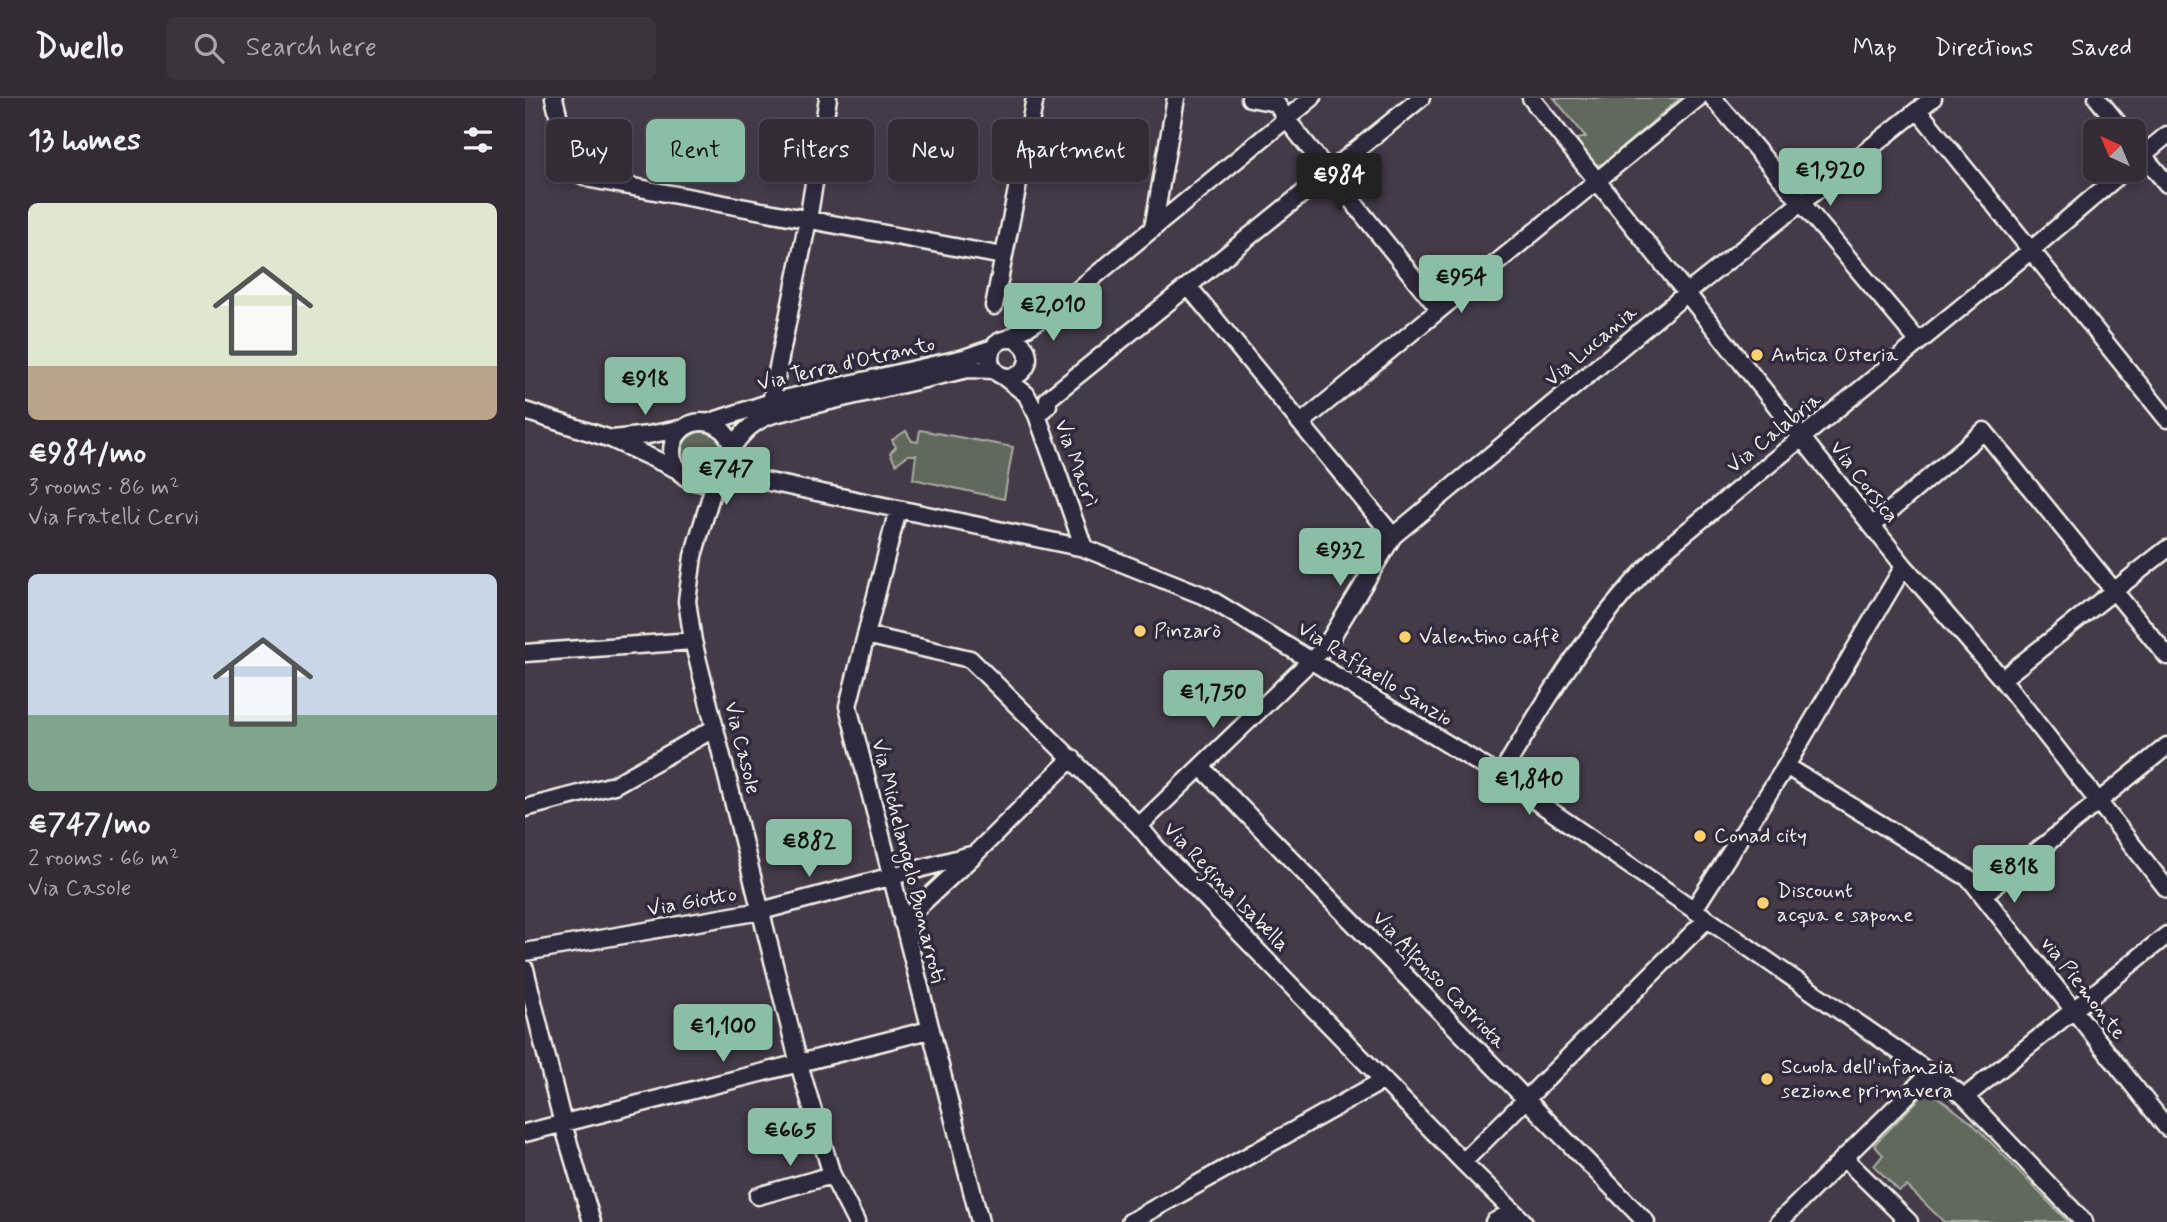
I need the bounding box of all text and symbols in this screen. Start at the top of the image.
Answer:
search box [166,17,656,80]
text: Dwello [35,26,124,70]
icon: search [190,29,228,67]
text: Search here [246,31,377,65]
text: Map [1853,33,1897,64]
text: Directions [1935,33,2033,64]
text: Saved [2071,33,2132,64]
chip: Buy [546,119,632,182]
chip: Rent [646,119,745,182]
chip: Filters [759,119,874,182]
chip: New [888,119,978,182]
chip: Apartment [992,119,1149,182]
north arrow [2083,119,2145,182]
map controls [2083,119,2146,182]
text: 13 homes [28,121,141,160]
icon: filters [459,121,497,159]
pin: €1,920 [1773,148,1887,208]
pin: €984 [1298,153,1380,213]
text: €1,920 [1795,156,1865,186]
text: €984 [1313,161,1365,191]
icon: home [200,248,326,374]
pin: €954 [1420,256,1502,315]
text: €954 [1435,263,1487,293]
pin: €2,010 [996,284,1110,343]
text: €2,010 [1020,291,1086,321]
street label: Via Lucania [1539,299,1644,393]
street label: Via Terra d'Otranto [754,330,938,398]
place label: Antica Osteria [1771,341,1899,369]
marker: Antica Osteria [1749,347,1765,363]
pin: €918 [604,358,686,417]
text: €918 [621,365,669,395]
street label: Via Calabria [1721,386,1828,480]
street label: Via Macrì [1047,416,1105,510]
text: €984/mo [28,434,146,473]
street label: Via Corsica [1823,435,1905,529]
pin: €747 [685,448,767,507]
text: €747 [698,455,754,485]
text: 3 rooms · 86 m² [28,473,179,503]
text: Via Fratelli Cervi [28,503,199,533]
pin: €932 [1299,528,1381,588]
text: €932 [1315,536,1365,566]
street label: Via Raffaello Sanzio [1292,615,1458,733]
place label: Pinzarò [1154,617,1221,645]
icon: home [200,619,326,745]
marker: Pinzarò [1132,623,1148,639]
place label: Valentino caffè [1419,623,1559,651]
marker: Valentino caffè [1397,629,1413,645]
pin: €1,750 [1156,670,1270,730]
text: €1,750 [1179,678,1247,708]
street label: Via Casole [717,699,767,797]
street label: Via Michelangelo Buonarroti [863,736,952,986]
pin: €1,840 [1472,758,1586,817]
text: €1,840 [1494,765,1564,795]
text: €747/mo [28,805,151,844]
street label: Via Regina Isabella [1155,816,1295,959]
pin: €882 [768,820,850,879]
place label: Conad city [1714,822,1807,850]
text: €882 [782,827,836,857]
marker: Conad city [1692,828,1708,844]
text: 2 rooms · 66 m² [28,844,179,874]
pin: €818 [1973,846,2055,905]
text: €818 [1989,853,2039,883]
text: Via Casole [28,874,131,904]
place label: Discount acqua e sapone [1777,877,1914,929]
street label: Via Giotto [645,880,739,924]
marker: Discount acqua e sapone [1755,895,1771,911]
street label: Via Alfonso Castriota [1364,905,1512,1057]
street label: via Piemonte [2034,930,2132,1046]
pin: €1,100 [666,1004,780,1064]
text: €1,100 [690,1012,756,1042]
place label: Scuola dell'infanzia sezione primavera [1781,1053,1955,1105]
marker: Scuola dell'infanzia sezione primavera [1759,1071,1775,1087]
pin: €665 [749,1108,831,1168]
text: €665 [764,1116,816,1146]

